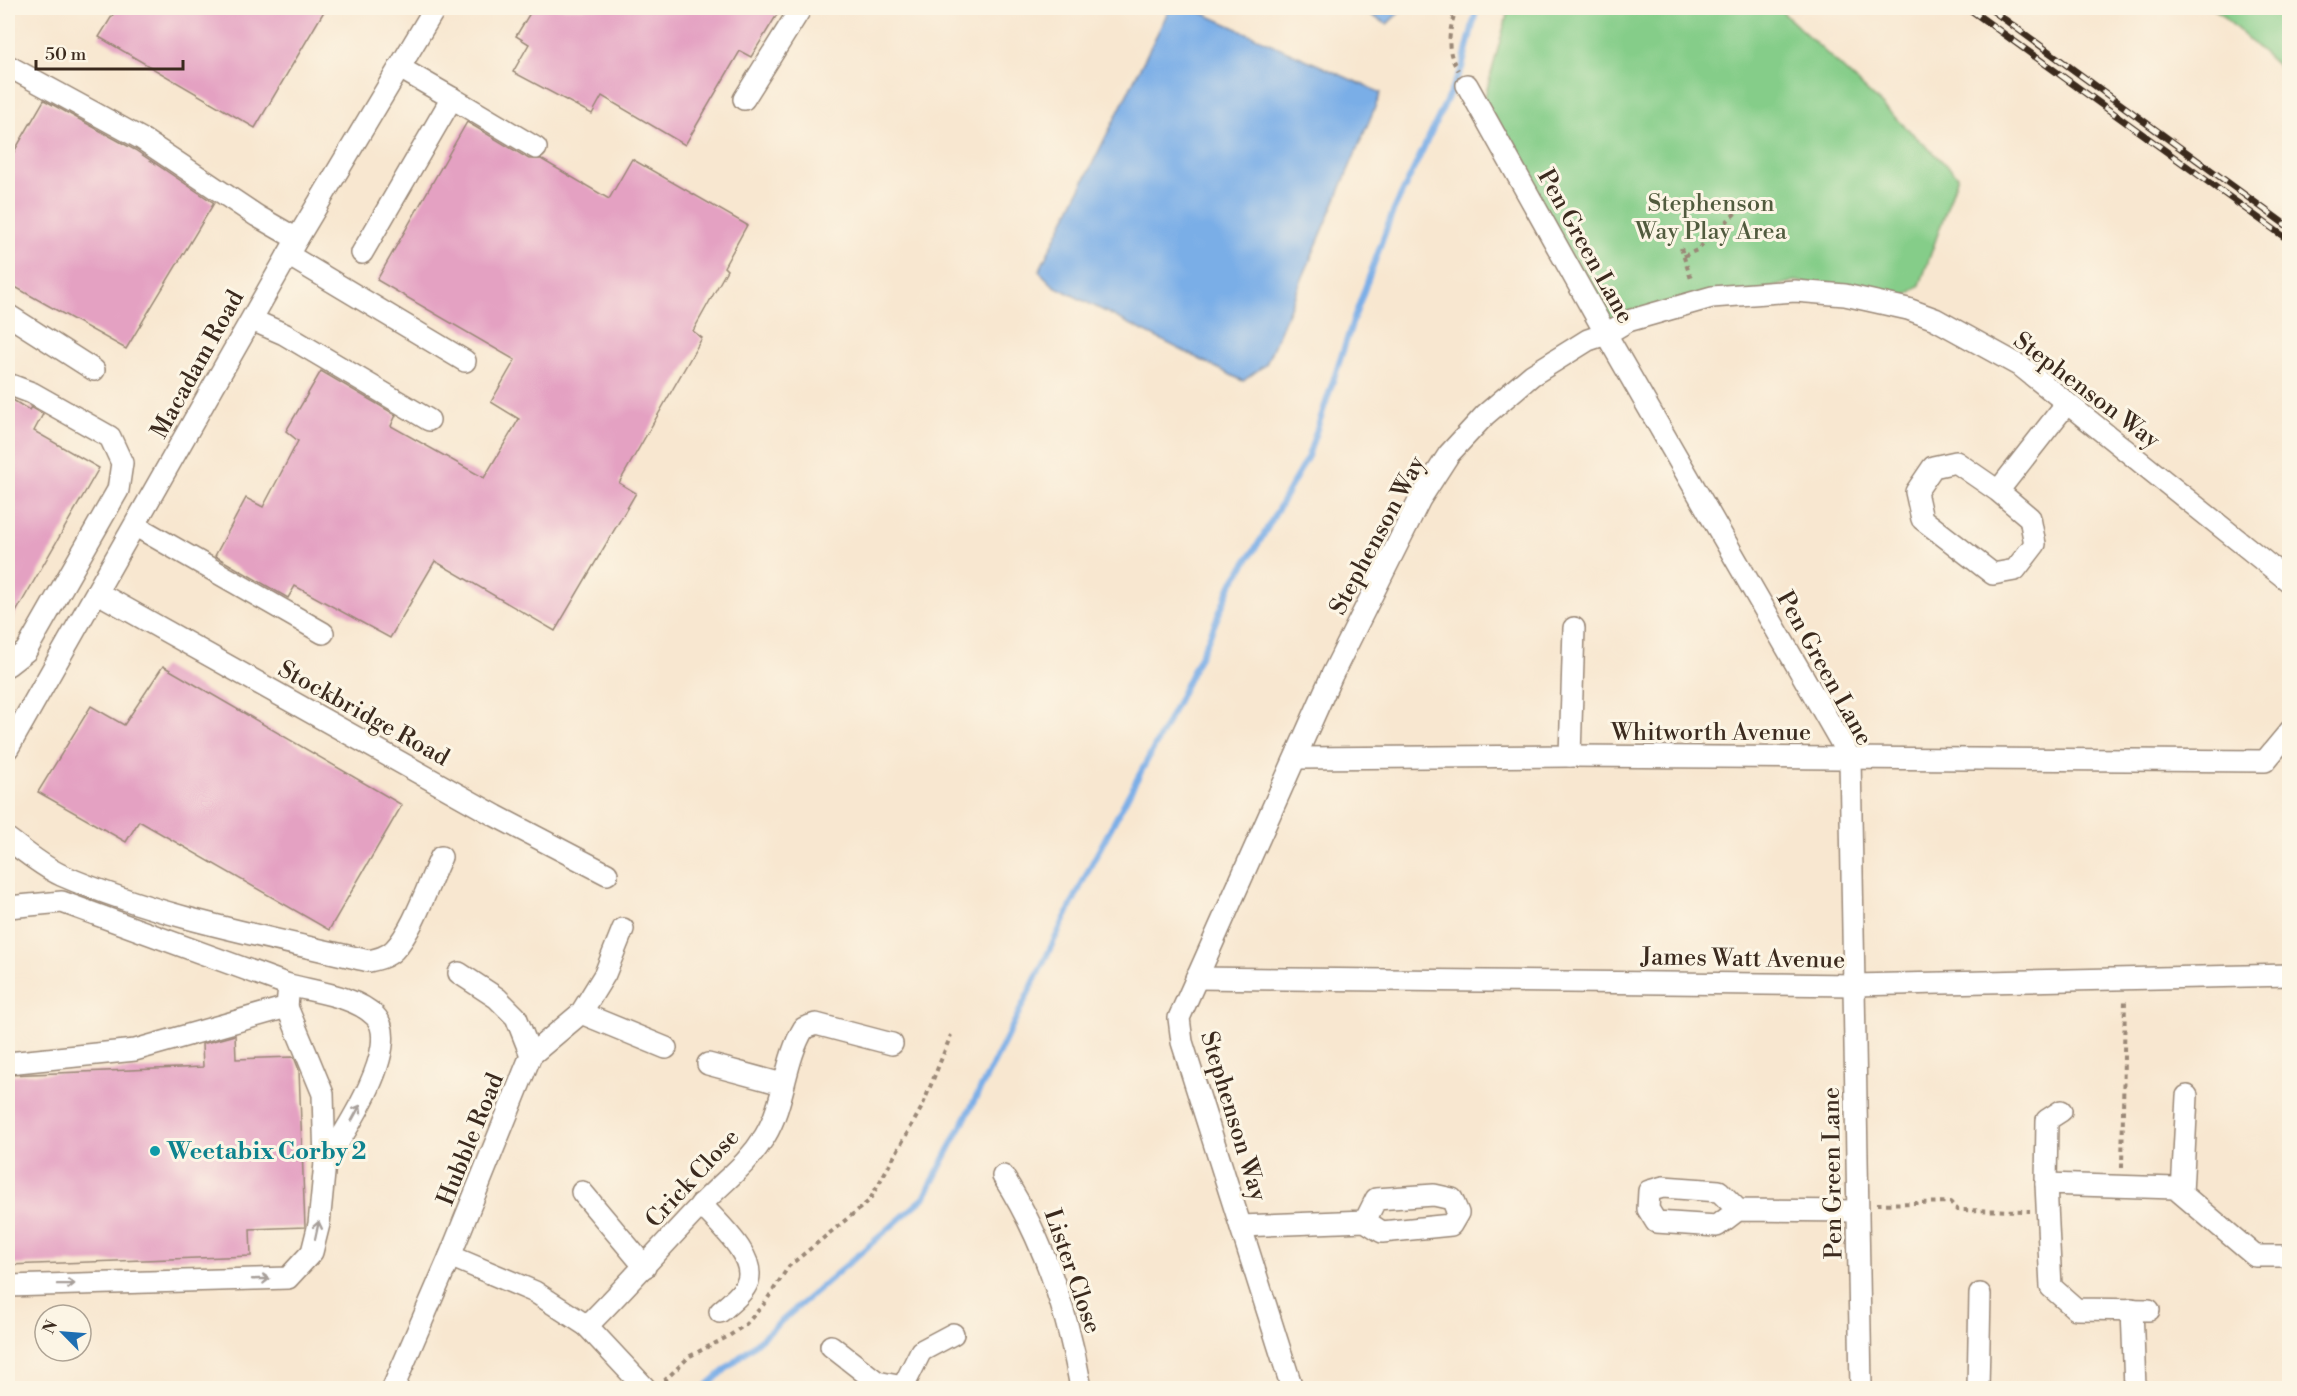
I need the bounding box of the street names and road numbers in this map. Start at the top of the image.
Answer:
street label: Pen Green Lane [1530,164,1640,329]
street label: Macadam Road [145,285,251,444]
street label: Stephenson Way [2007,326,2166,456]
street label: Stephenson Way [1323,450,1433,620]
street label: Pen Green Lane [1769,586,1879,751]
street label: Stockbridge Road [273,654,455,773]
street label: Whitworth Avenue [1610,718,1811,748]
street label: James Watt Avenue [1640,942,1845,976]
street label: Stephenson Way [1193,1028,1273,1205]
street label: Hubble Road [431,1068,511,1210]
street label: Pen Green Lane [1817,1087,1849,1259]
street label: Crick Close [639,1123,746,1234]
street label: Lister Close [1037,1205,1107,1338]

